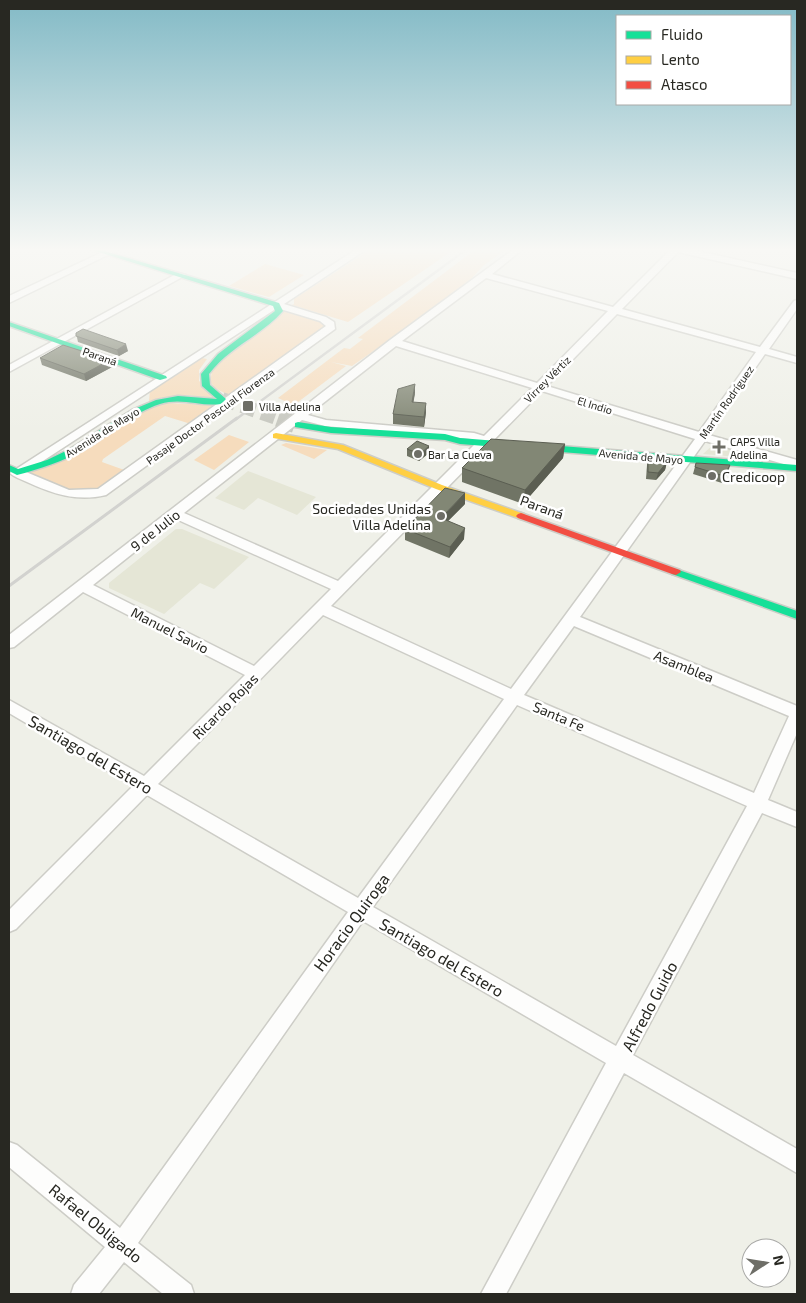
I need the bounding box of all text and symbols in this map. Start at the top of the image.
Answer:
legend [616,15,791,105]
text: Fluido [661,25,703,43]
text: Lento [661,50,700,68]
text: Atasco [661,75,707,93]
street label: Paraná [81,344,119,368]
street label: Virrey Vértiz [521,353,573,405]
street label: Martín Rodríguez [696,363,756,441]
street label: Pasaje Doctor Pascual Fiorenza [143,365,277,468]
street label: El Indio [576,393,614,417]
marker: Villa Adelina [241,399,255,413]
place label: Villa Adelina [259,400,321,413]
street label: Avenida de Mayo [63,404,141,460]
place label: CAPS Villa Adelina [730,435,780,461]
marker: CAPS Villa Adelina [712,440,726,454]
street label: Avenida de Mayo [598,446,684,466]
marker: Bar La Cueva [412,448,424,460]
place label: Bar La Cueva [428,448,492,461]
place label: Credicoop [722,468,785,485]
marker: Credicoop [706,470,718,482]
street label: Paraná [518,491,566,523]
place label: Sociedades Unidas Villa Adelina [312,500,431,533]
street label: 9 de Julio [127,505,183,555]
marker: Sociedades Unidas Villa Adelina [435,510,447,522]
street label: Manuel Savio [128,603,212,657]
street label: Asamblea [652,646,716,686]
street label: Ricardo Rojas [189,670,261,742]
street label: Santa Fe [531,697,587,735]
street label: Santiago del Estero [26,711,156,797]
street label: Horacio Quiroga [309,869,394,975]
street label: Santiago del Estero [377,914,507,1000]
street label: Alfredo Guido [617,958,681,1054]
street label: Rafael Obligado [46,1180,146,1266]
north arrow [741,1238,791,1288]
text: N [770,1253,789,1267]

